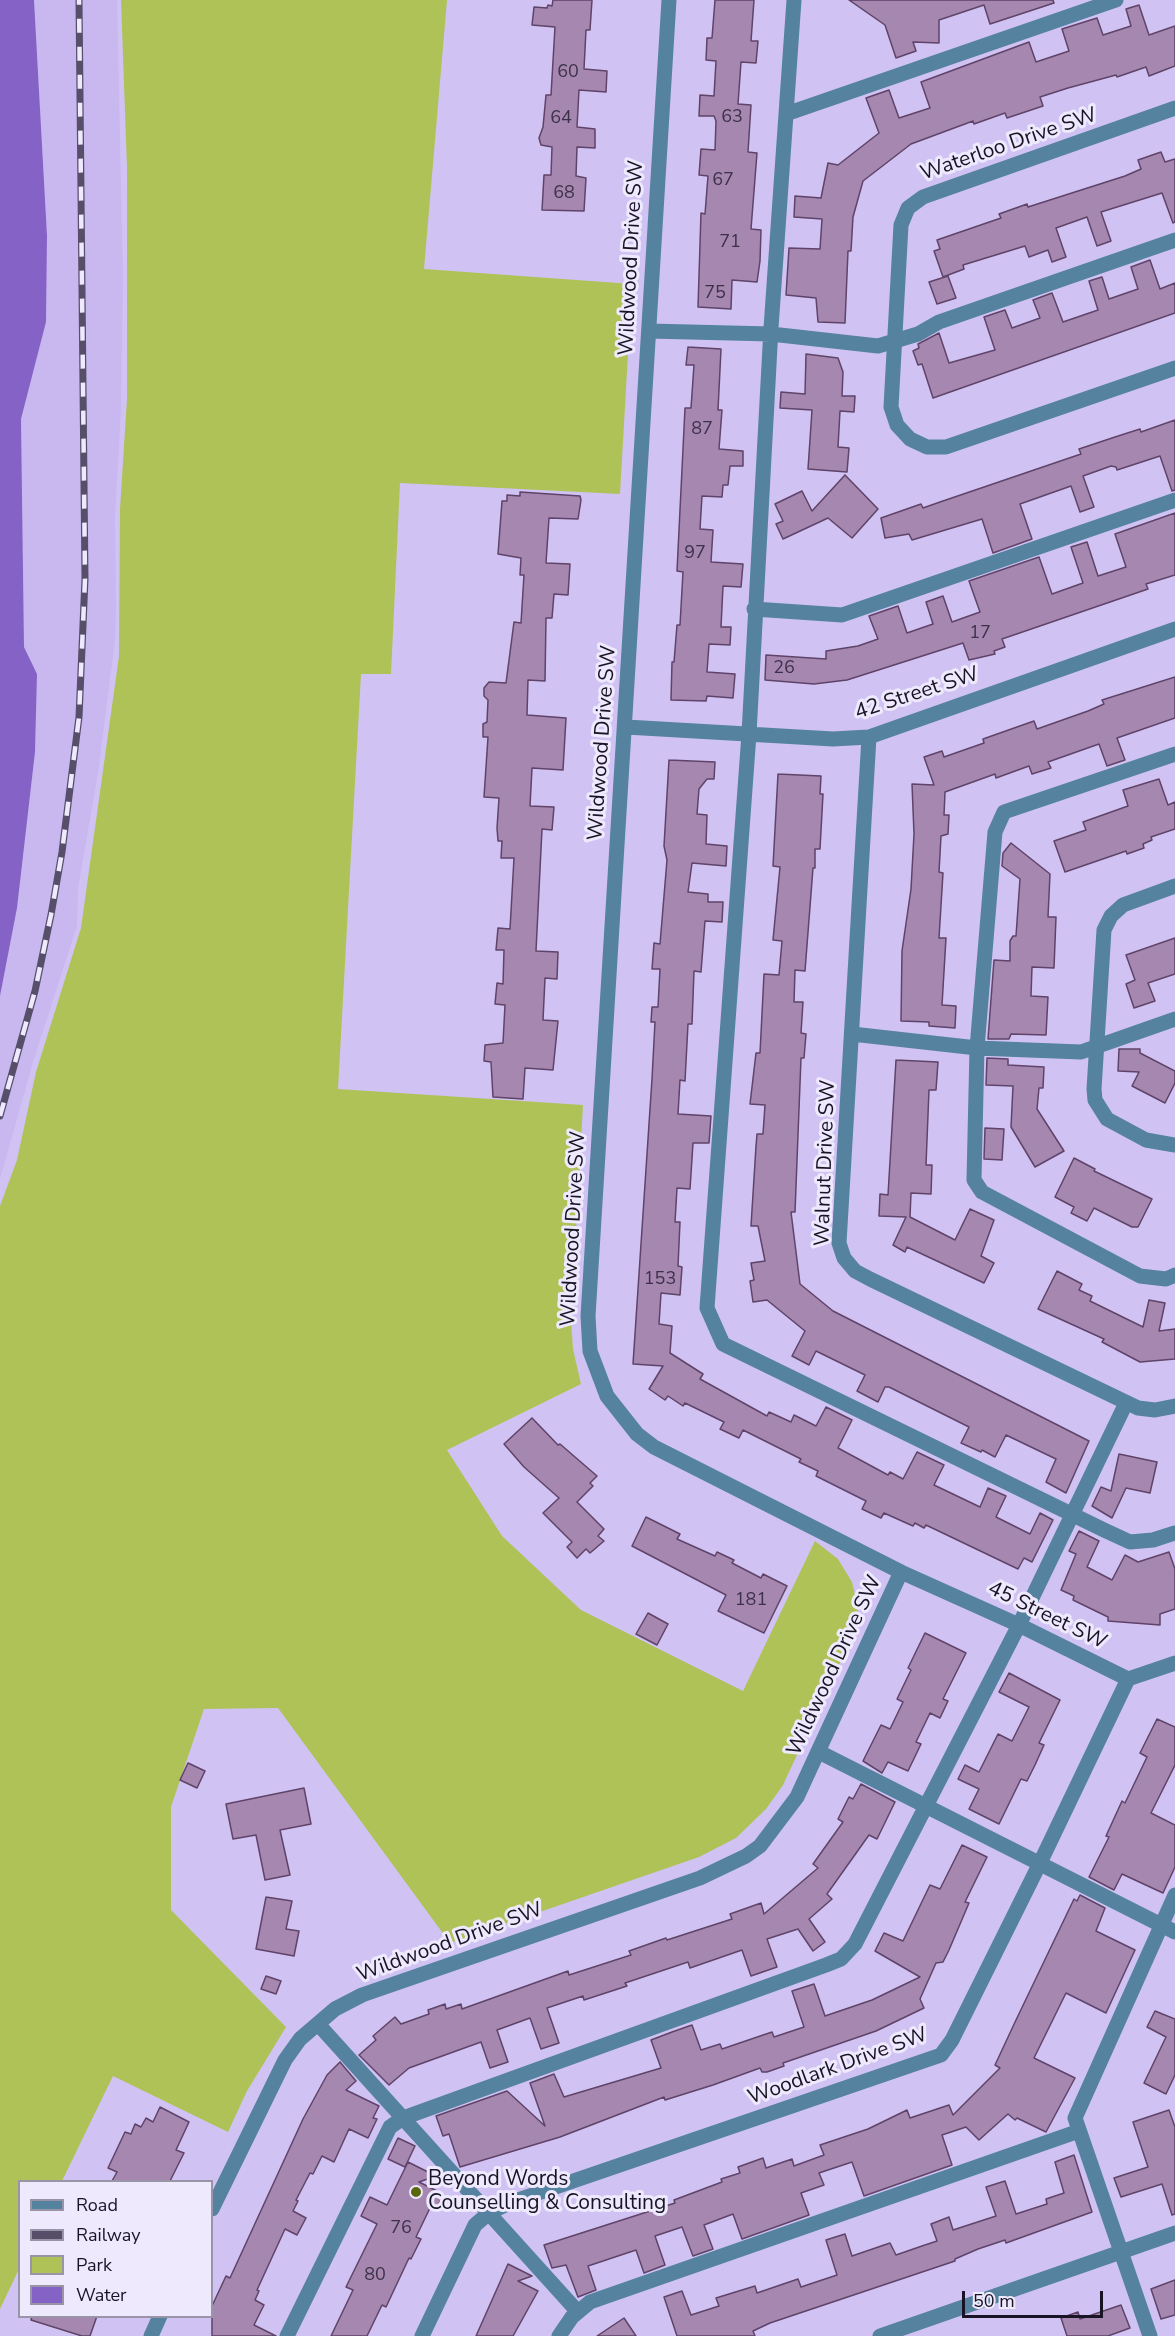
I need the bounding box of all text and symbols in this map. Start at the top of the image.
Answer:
house number: 60 [557,62,579,84]
street label: Waterloo Drive SW [918,103,1100,187]
house number: 63 [721,107,743,129]
house number: 64 [550,108,572,130]
street label: Wildwood Drive SW [614,160,650,356]
house number: 67 [712,170,734,192]
house number: 68 [553,183,575,205]
house number: 71 [719,232,741,254]
house number: 75 [704,283,726,305]
house number: 87 [691,419,713,441]
house number: 97 [684,543,706,565]
house number: 17 [969,623,991,645]
street label: Wildwood Drive SW [584,644,622,842]
house number: 26 [773,658,795,680]
street label: 42 Street SW [852,662,982,726]
street label: Walnut Drive SW [810,1079,842,1247]
street label: Wildwood Drive SW [556,1131,592,1327]
house number: 153 [644,1269,676,1291]
street label: Wildwood Drive SW [782,1572,888,1760]
street label: 45 Street SW [983,1576,1111,1656]
house number: 181 [735,1590,767,1612]
street label: Wildwood Drive SW [354,1898,546,1988]
street label: Woodlark Drive SW [745,2023,931,2111]
place label: Beyond Words Counselling & Consulting [428,2167,666,2217]
legend [18,2180,213,2318]
marker: Beyond Words Counselling & Consulting [409,2185,423,2199]
text: Road [76,2193,118,2217]
house number: 76 [390,2218,412,2240]
text: Railway [76,2223,141,2247]
text: Park [76,2253,112,2277]
house number: 80 [364,2265,386,2287]
scale bar [965,2279,1106,2317]
text: Water [76,2283,127,2307]
text: 50 m [973,2289,1015,2313]

